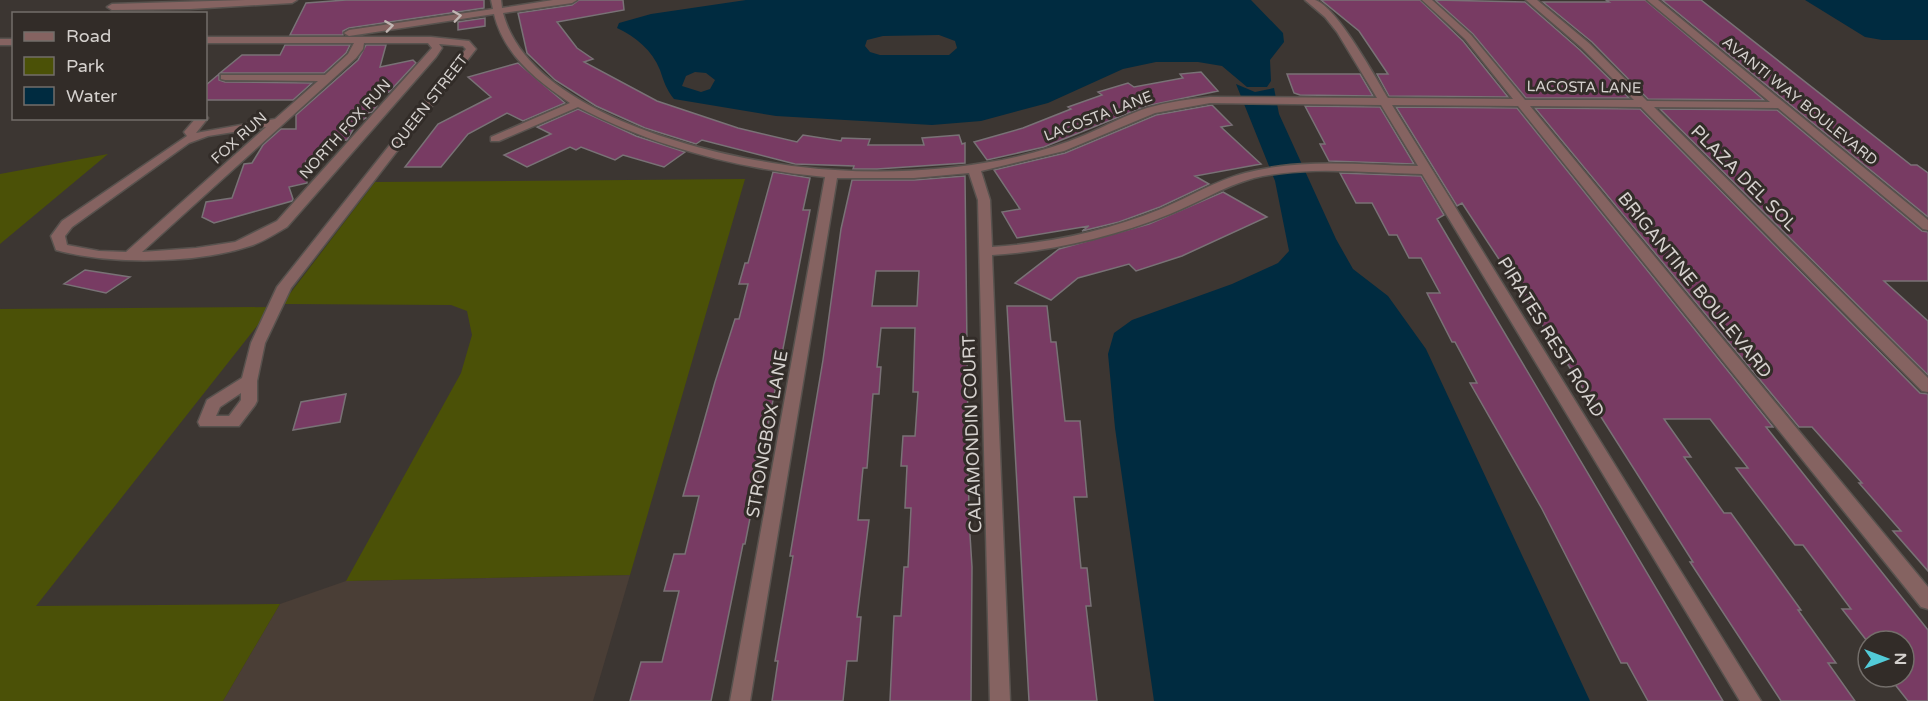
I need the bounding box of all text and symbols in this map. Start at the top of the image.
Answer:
one-way arrow [452,11,462,23]
legend [12,12,207,120]
one-way arrow [384,21,393,33]
text: Road [66,25,111,47]
street label: AVANTI WAY BOULEVARD [1719,33,1881,169]
street label: QUEEN STREET [386,51,472,153]
text: Park [66,55,105,77]
street label: NORTH FOX RUN [296,75,394,183]
street label: LACOSTA LANE [1526,77,1642,97]
text: Water [66,85,117,107]
street label: LACOSTA LANE [1041,87,1155,145]
street label: FOX RUN [207,108,271,168]
street label: PLAZA DEL SOL [1686,120,1802,236]
street label: BRIGANTINE BOULEVARD [1613,188,1777,382]
street label: PIRATES REST ROAD [1493,253,1609,421]
street label: CALAMONDIN COURT [958,335,986,533]
street label: STRONGBOX LANE [741,349,793,519]
north arrow [1856,629,1916,689]
text: N [1890,653,1910,665]

